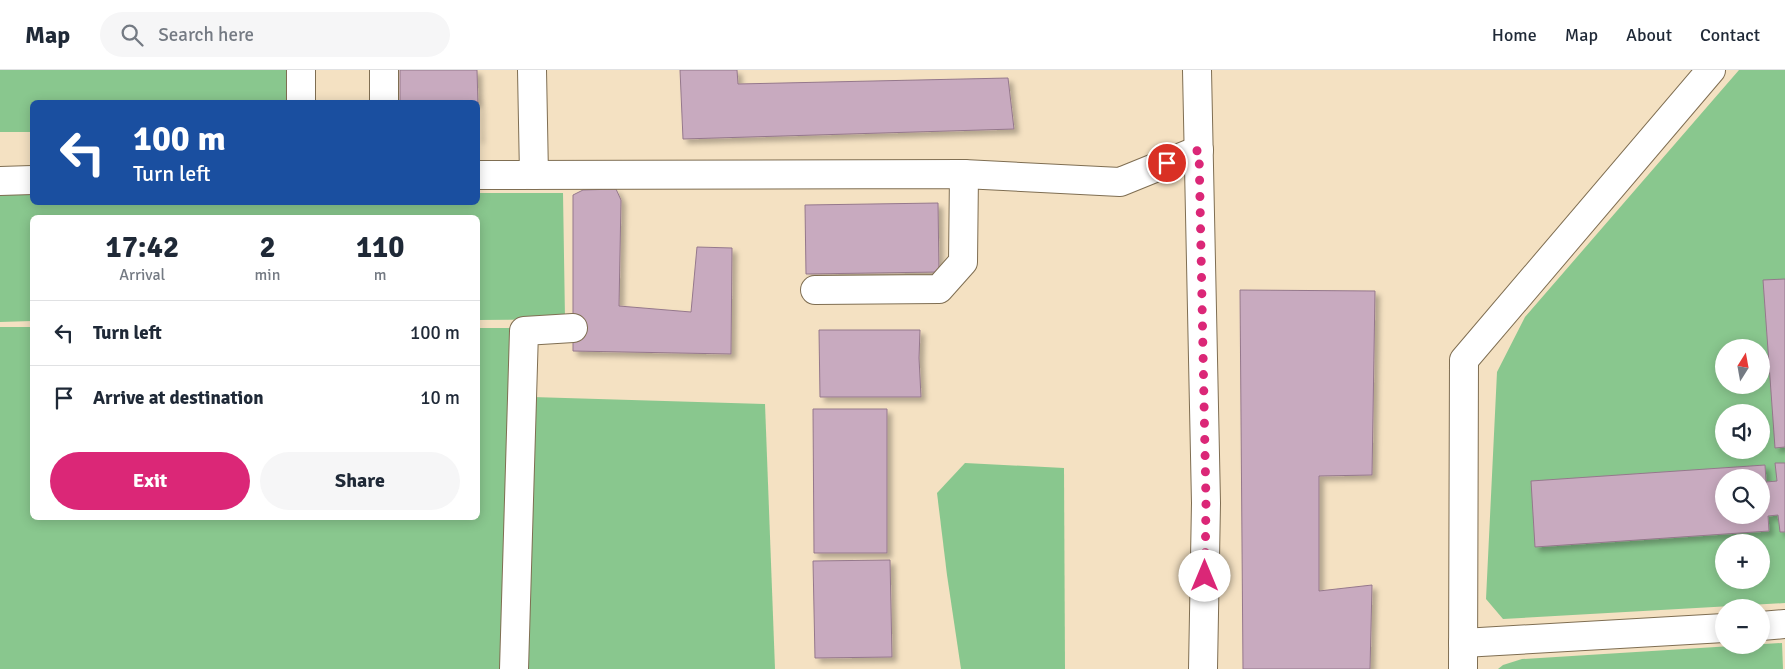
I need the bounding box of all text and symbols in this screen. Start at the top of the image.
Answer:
search box [100,12,450,57]
text: Map [25,20,70,50]
icon: search [118,21,146,49]
text: Search here [158,23,254,47]
text: Home [1492,24,1537,46]
text: Map [1565,24,1598,46]
text: About [1626,24,1672,46]
text: Contact [1700,24,1760,46]
text: 100 m [133,117,226,160]
icon: left [50,120,115,185]
pin [1146,142,1188,184]
icon: arrive [1153,149,1181,177]
text: Turn left [133,160,211,187]
text: 17:42 [105,229,179,266]
text: 2 [259,229,276,266]
text: 110 [356,229,404,266]
text: Arrival [119,265,165,285]
text: min [255,265,280,285]
text: m [374,265,387,285]
icon: left [50,319,78,347]
text: Turn left [93,321,162,345]
text: 100 m [410,321,460,345]
north arrow [1715,339,1770,394]
map controls [1715,339,1770,654]
icon: arrive [50,384,78,412]
text: Arrive at destination [93,386,264,410]
text: 10 m [420,386,460,410]
button: sound [1715,404,1770,459]
button: Exit [50,452,250,510]
button: Share [260,452,460,510]
button: search [1715,469,1770,524]
button: + [1715,534,1770,589]
position arrow [1178,549,1230,601]
button: − [1715,599,1770,654]

